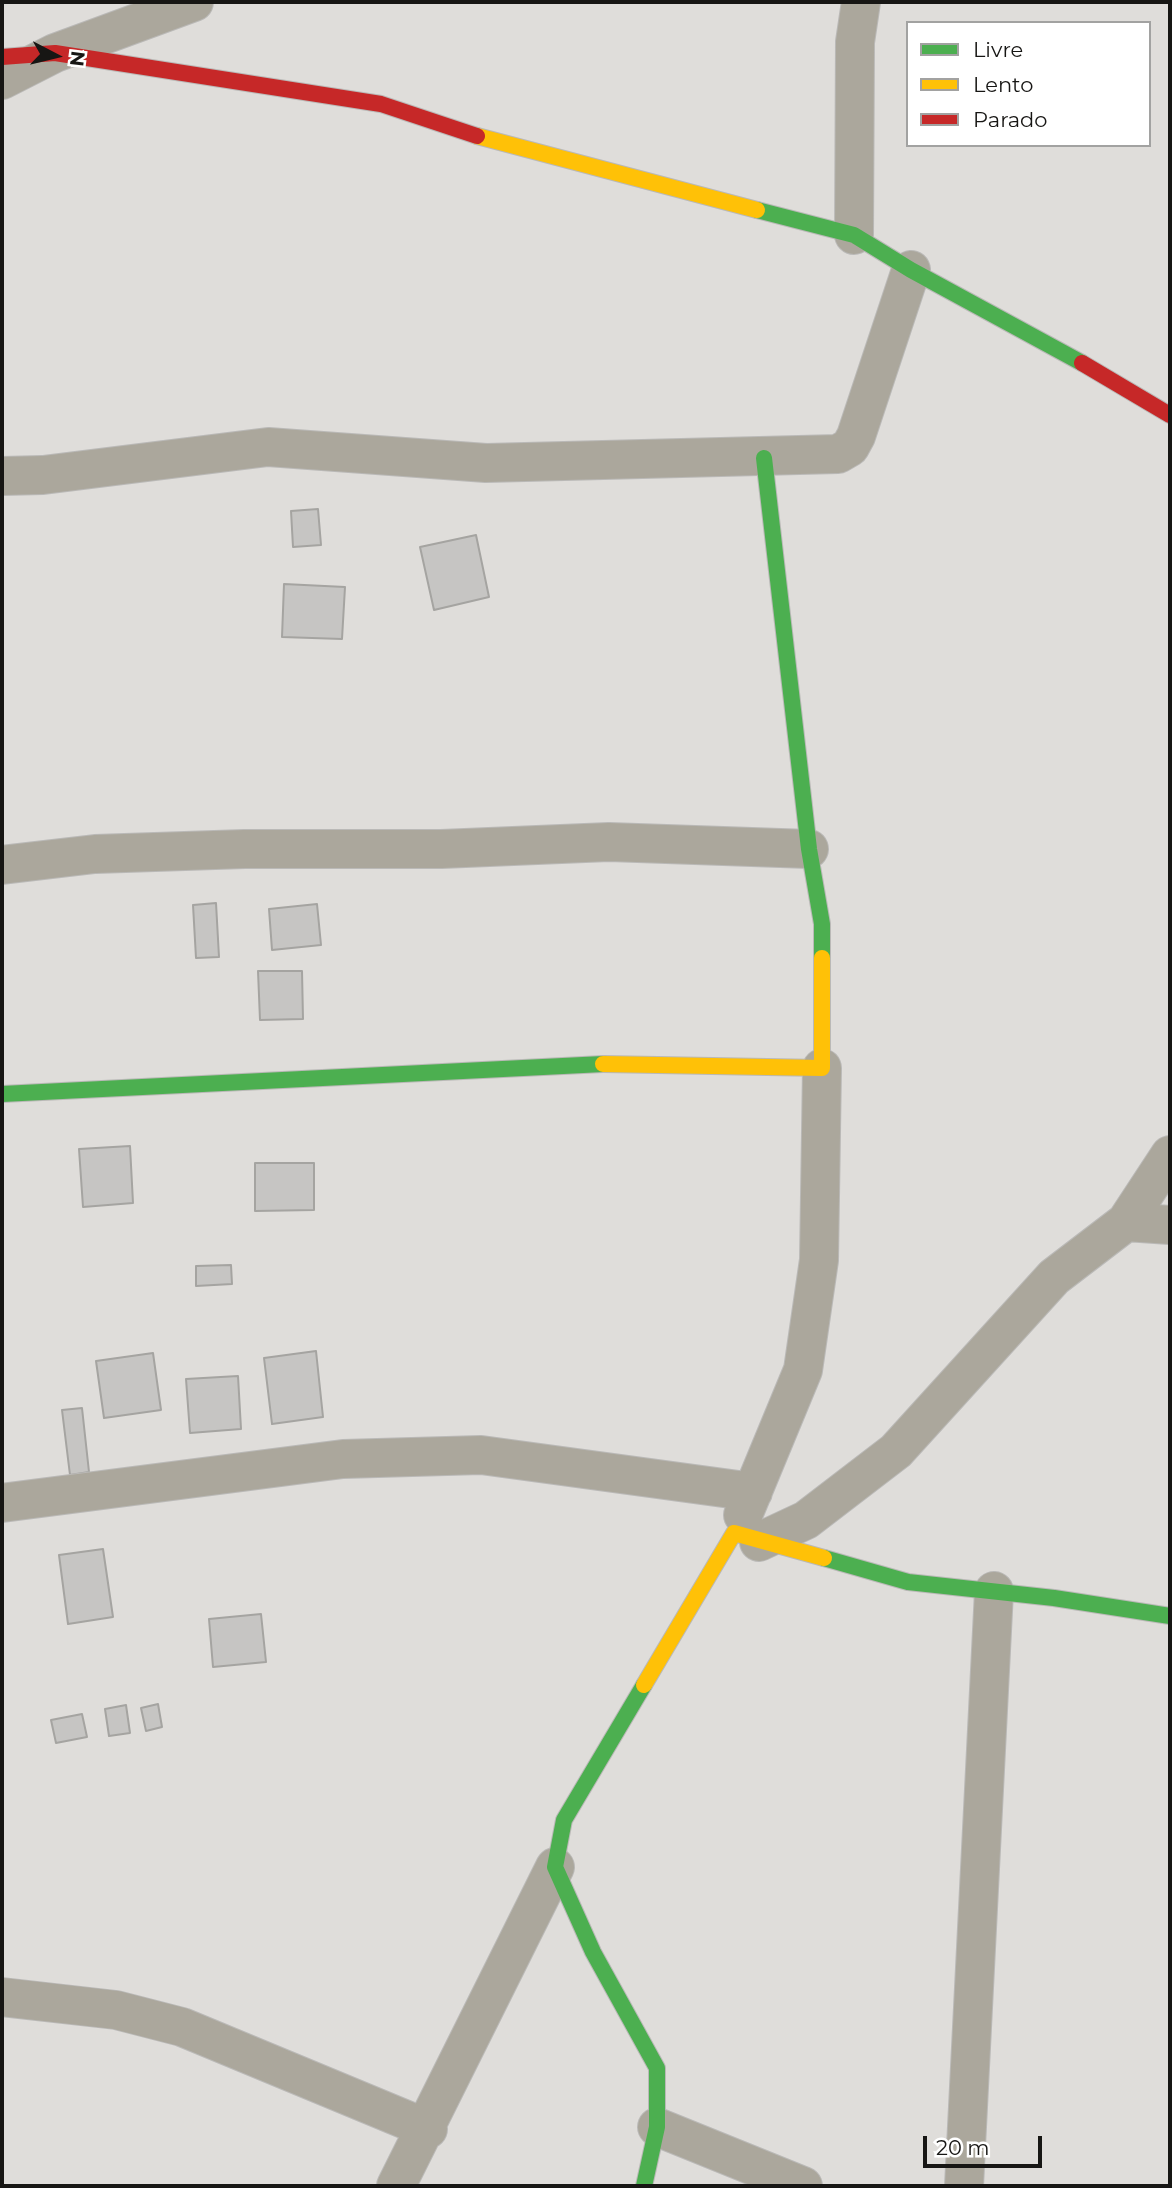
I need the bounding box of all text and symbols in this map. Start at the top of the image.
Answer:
north arrow [21,21,91,91]
legend [906,21,1151,147]
text: Livre [973,37,1023,62]
text: N [65,50,90,68]
text: Lento [973,72,1033,97]
text: Parado [973,107,1048,132]
scale bar [927,2122,1046,2166]
text: 20 m [936,2135,990,2160]

